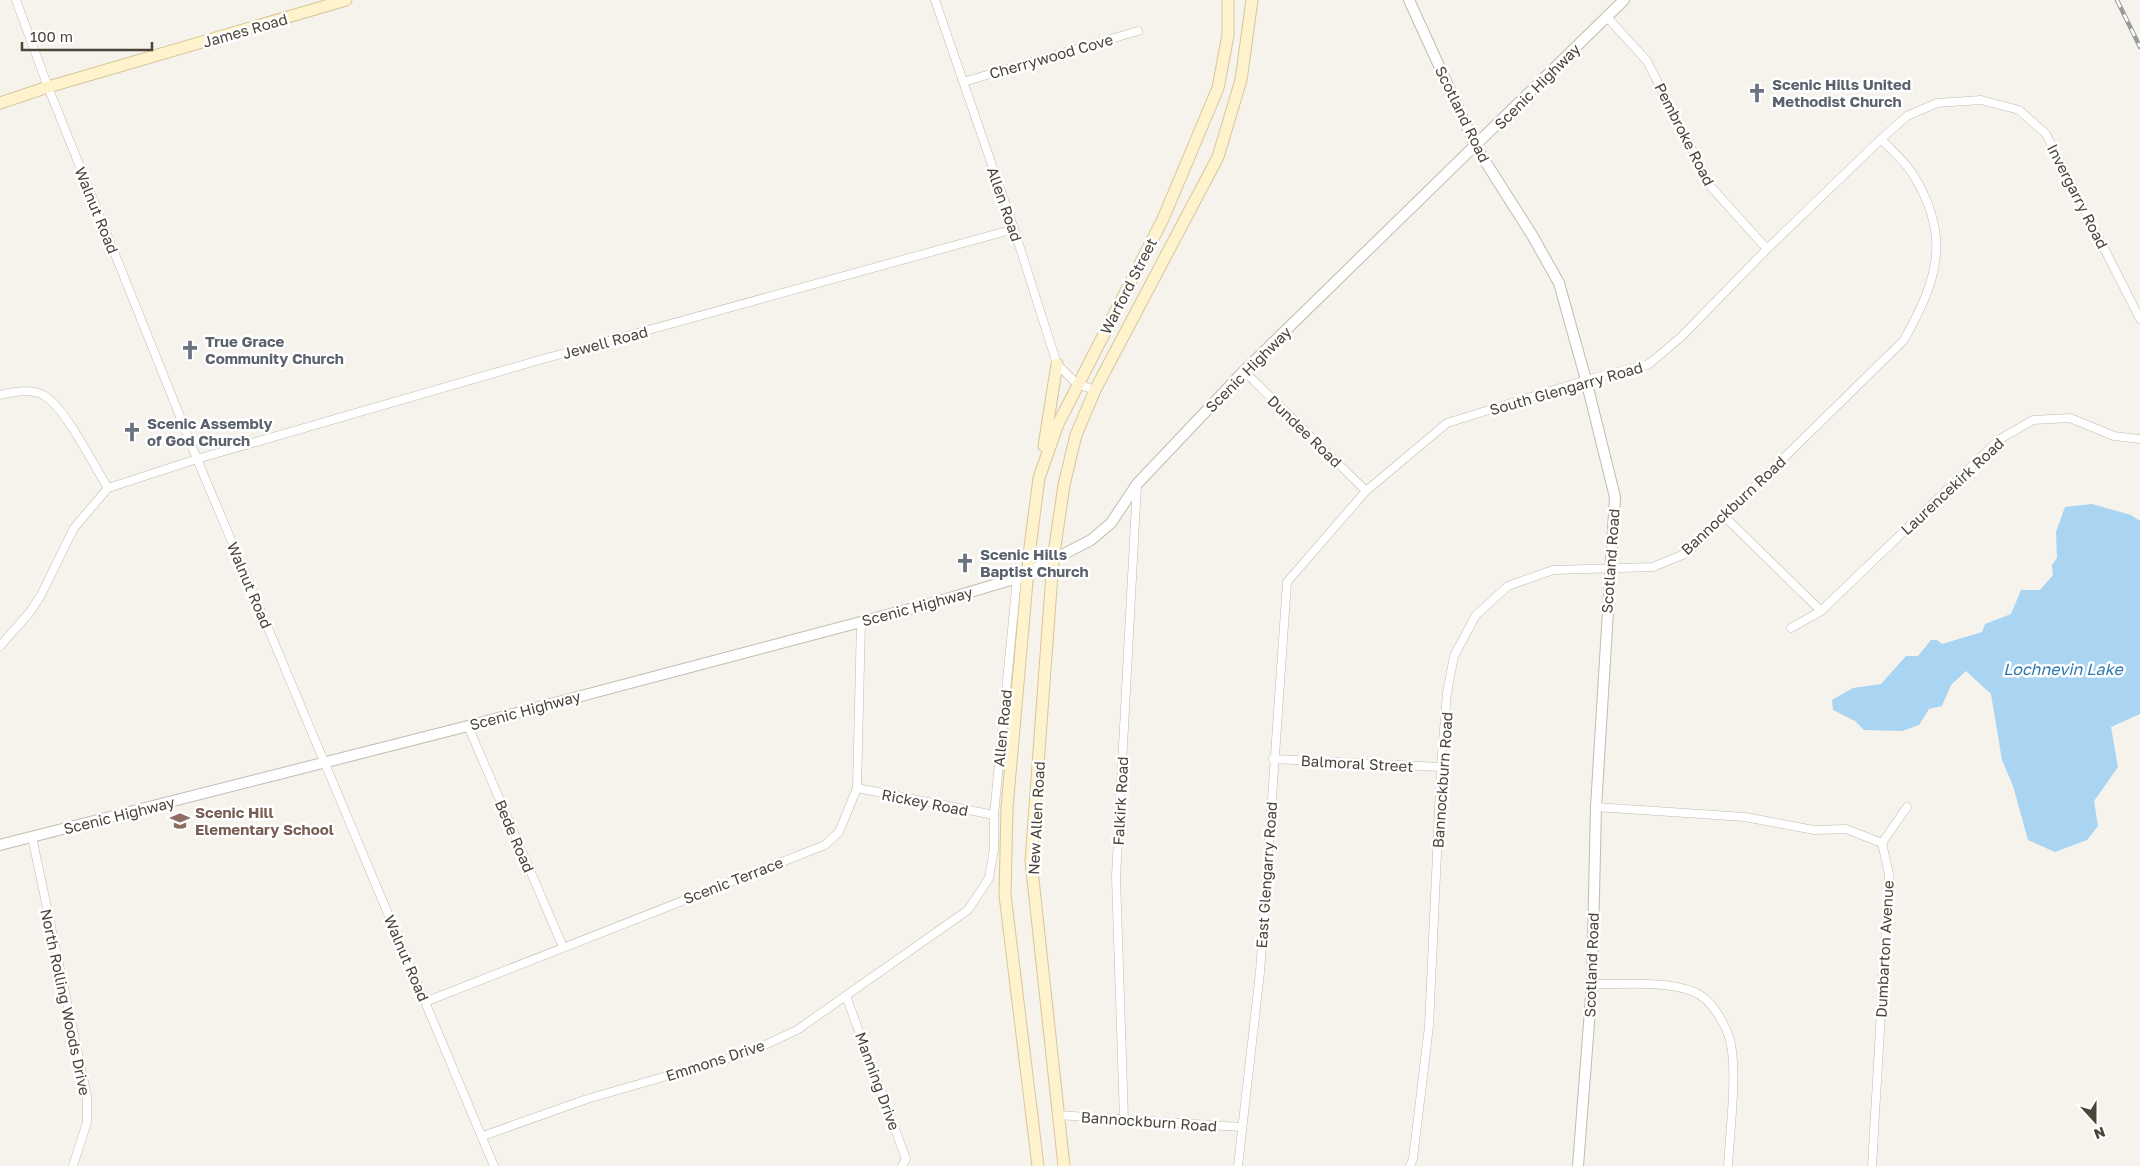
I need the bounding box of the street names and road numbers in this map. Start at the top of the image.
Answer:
street label: James Road [201,9,289,51]
street label: Cherrywood Cove [987,30,1115,82]
street label: Scenic Highway [1490,39,1584,133]
street label: Scotland Road [1432,63,1494,165]
street label: Pembroke Road [1651,80,1719,188]
street label: Invergarry Road [2044,141,2112,251]
street label: Walnut Road [71,164,123,256]
street label: Allen Road [984,164,1026,244]
street label: Warford Street [1096,235,1160,337]
street label: Jewell Road [560,322,650,362]
street label: Scenic Highway [1201,322,1295,416]
street label: South Glengarry Road [1487,357,1645,419]
street label: Dundee Road [1264,391,1346,471]
street label: Laurencekirk Road [1897,434,2007,538]
street label: Bannockburn Road [1677,452,1789,558]
street label: Scotland Road [1597,508,1623,614]
street label: Walnut Road [224,539,276,631]
street label: Scenic Highway [860,582,975,629]
street label: Scenic Highway [468,686,583,733]
street label: Allen Road [989,688,1015,768]
street label: Bannockburn Road [1428,711,1456,849]
street label: Balmoral Street [1300,751,1414,775]
street label: Falkirk Road [1109,756,1131,846]
street label: New Allen Road [1024,761,1048,875]
street label: Rickey Road [880,785,970,819]
street label: Scenic Highway [62,792,177,837]
street label: Bede Road [492,797,538,875]
street label: East Glengarry Road [1252,801,1280,949]
street label: Scenic Terrace [681,853,786,907]
street label: Dumbarton Avenue [1871,880,1897,1018]
street label: North Rolling Woods Drive [37,907,95,1097]
street label: Walnut Road [381,912,433,1004]
street label: Scotland Road [1580,912,1602,1018]
street label: Manning Drive [852,1029,904,1133]
street label: Emmons Drive [663,1035,767,1084]
street label: Bannockburn Road [1080,1107,1218,1135]

